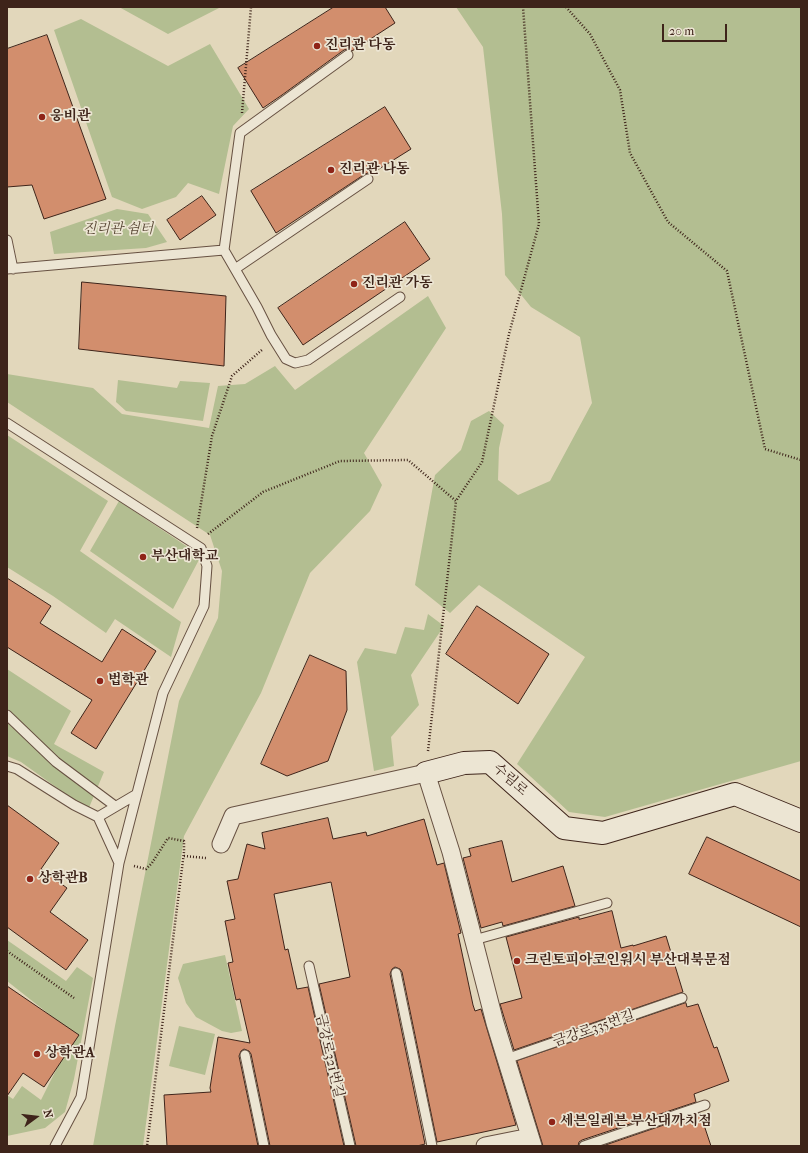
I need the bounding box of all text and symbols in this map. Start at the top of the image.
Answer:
scale bar [664,16,729,42]
text: 20 m [669,24,694,38]
place label: 진리관 다동 [325,38,396,54]
marker: 진리관 다동 [312,41,322,51]
place label: 웅비관 [50,109,91,125]
marker: 웅비관 [37,112,47,122]
place label: 진리관 나동 [339,162,410,178]
marker: 진리관 나동 [326,165,336,175]
park label: 진리관 쉼터 [83,222,153,238]
place label: 진리관 가동 [362,276,433,292]
marker: 진리관 가동 [349,279,359,289]
place label: 부산대학교 [151,549,219,565]
marker: 부산대학교 [138,552,148,562]
place label: 법학관 [108,673,149,689]
marker: 법학관 [95,676,105,686]
street label: 수림로 [489,760,531,800]
place label: 상학관B [38,871,88,887]
marker: 상학관B [25,874,35,884]
place label: 크린토피아코인워시 부산대북문점 [525,953,731,969]
marker: 크린토피아코인워시 부산대북문점 [512,956,522,966]
street label: 금강로335번길 [551,1007,637,1051]
street label: 금강로321번길 [311,1012,347,1100]
place label: 상학관A [45,1046,95,1062]
marker: 상학관A [32,1049,42,1059]
north arrow [16,1097,56,1137]
text: N [41,1108,55,1119]
place label: 세븐일레븐 부산대까치점 [560,1114,712,1130]
marker: 세븐일레븐 부산대까치점 [547,1117,557,1127]

